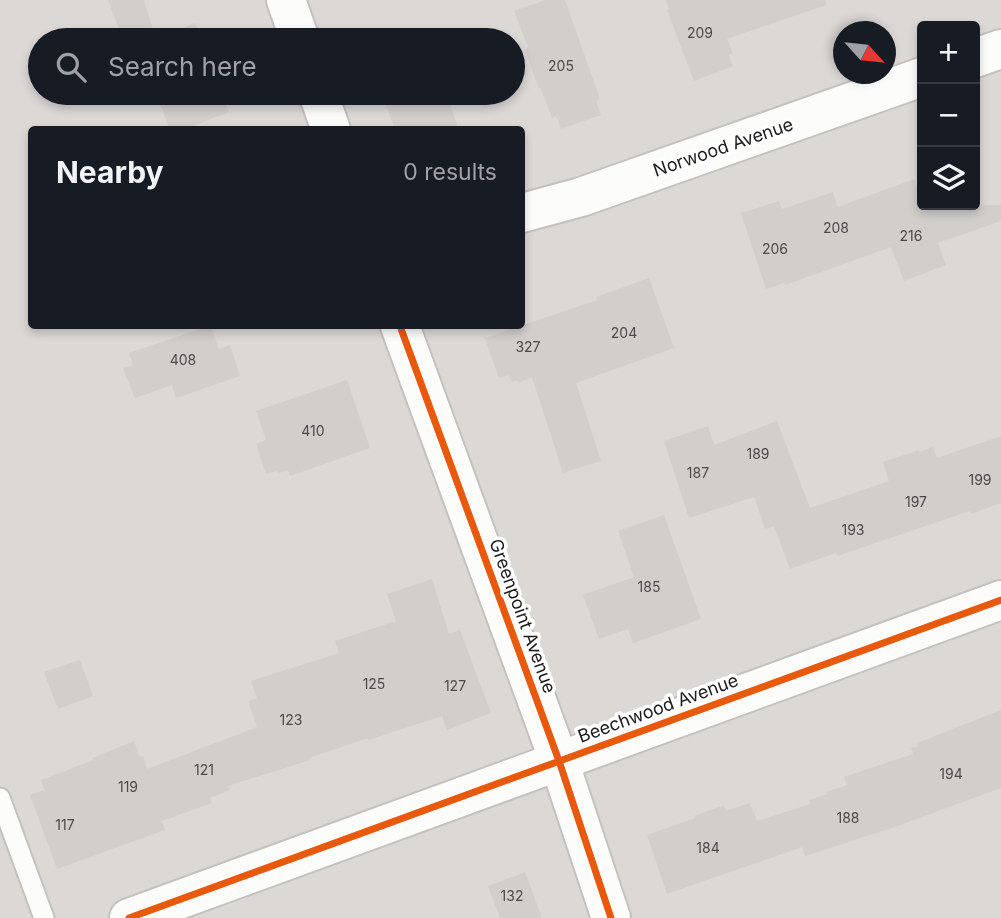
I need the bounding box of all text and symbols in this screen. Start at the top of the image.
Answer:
north arrow [833,21,896,84]
map controls [917,21,980,210]
button: + [917,21,980,84]
house number: 209 [687,24,713,41]
search box [28,28,525,105]
icon: search [52,48,90,86]
text: Search here [108,51,257,82]
house number: 205 [548,57,574,74]
button: − [917,84,980,147]
street label: Norwood Avenue [650,113,796,181]
button: layers [917,147,980,210]
text: Nearby [56,154,164,190]
text: 0 results [403,158,497,186]
house number: 208 [823,219,849,236]
house number: 216 [900,227,922,244]
house number: 206 [762,240,788,257]
house number: 204 [611,324,637,341]
house number: 327 [515,338,541,355]
house number: 408 [170,351,196,368]
house number: 410 [301,422,325,439]
house number: 189 [746,445,770,462]
house number: 187 [687,464,709,481]
house number: 199 [968,471,992,488]
house number: 197 [905,493,927,510]
house number: 193 [841,521,865,538]
street label: Greenpoint Avenue [485,536,561,696]
house number: 185 [638,578,660,595]
street label: Beechwood Avenue [575,669,741,747]
house number: 125 [363,675,385,692]
house number: 127 [444,677,466,694]
house number: 123 [280,711,302,728]
house number: 121 [194,761,214,778]
house number: 194 [939,765,963,782]
house number: 119 [118,778,138,795]
house number: 188 [836,809,860,826]
house number: 117 [55,816,75,833]
house number: 184 [696,839,720,856]
house number: 132 [501,887,523,904]

